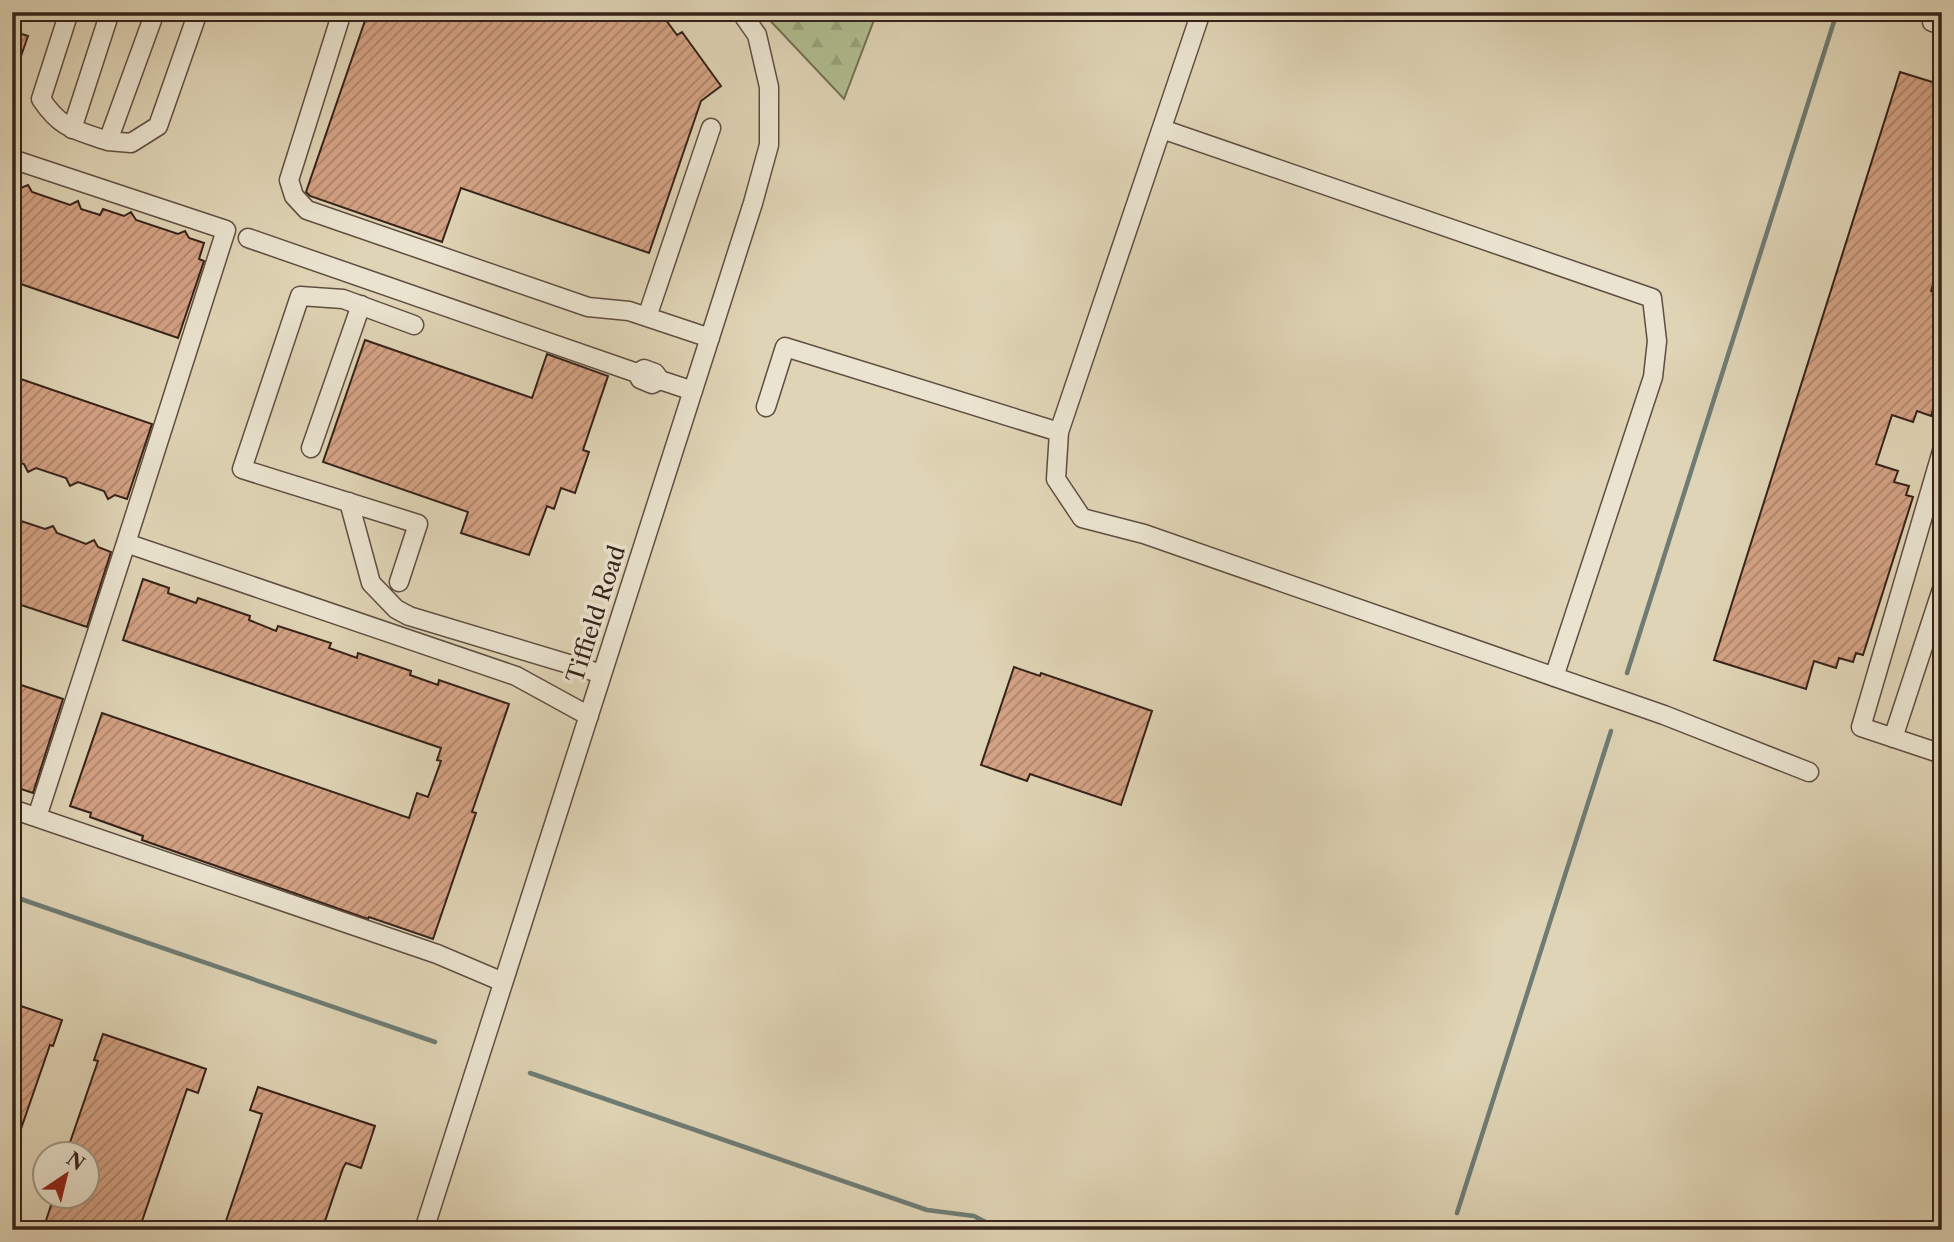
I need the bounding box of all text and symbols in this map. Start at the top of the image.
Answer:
street label: Tiffield Road [561,542,631,686]
north arrow [32,1140,102,1210]
text: N [62,1147,89,1176]

